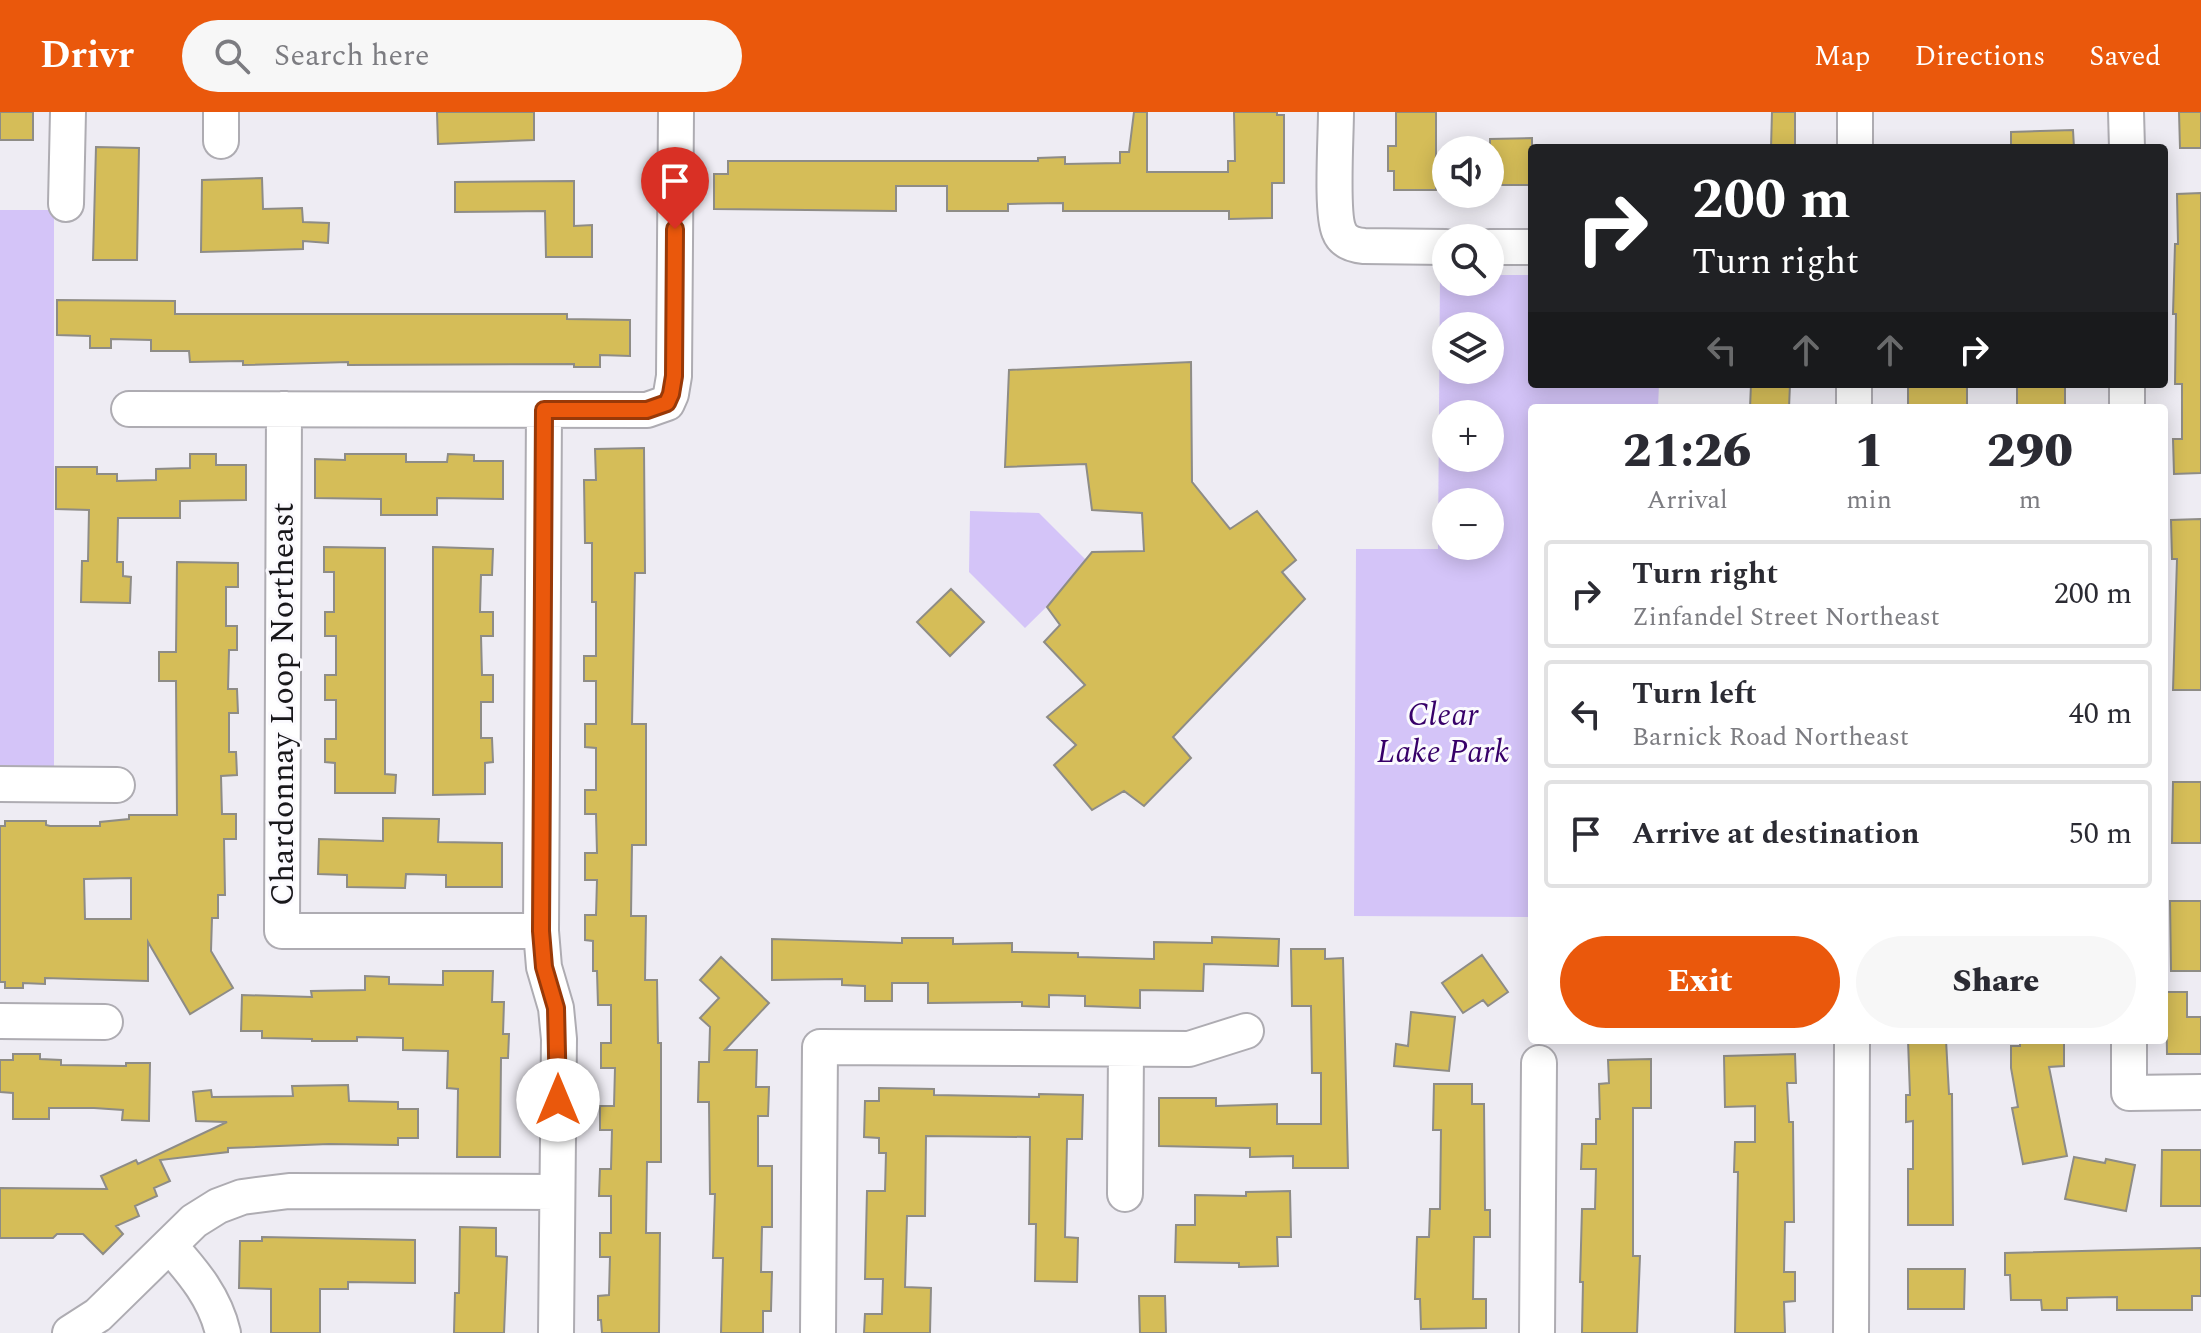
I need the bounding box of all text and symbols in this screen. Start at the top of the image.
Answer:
search box [182,20,742,92]
text: Drivr [40,27,134,85]
text: Search here [274,33,430,79]
icon: search [210,34,254,78]
text: Map [1814,35,1871,78]
text: Directions [1915,35,2045,78]
text: Saved [2089,35,2161,78]
map controls [1432,136,1504,560]
button: sound [1432,136,1504,208]
pin [641,147,709,229]
text: 200 m [1692,158,1851,243]
icon: arrive [653,159,697,203]
icon: right [1560,176,1664,280]
button: search [1432,224,1504,296]
text: Turn right [1692,235,1859,290]
button: layers [1432,312,1504,384]
icon: left [1700,328,1744,372]
icon: ahead [1784,328,1828,372]
icon: ahead [1868,328,1912,372]
icon: right [1952,328,1996,372]
button: + [1432,400,1504,472]
text: 21:26 [1623,415,1752,488]
text: 1 [1855,415,1884,488]
text: 290 [1987,415,2073,488]
text: Arrival [1647,480,1728,520]
text: min [1846,480,1892,520]
text: m [2019,480,2041,520]
button: − [1432,488,1504,560]
street label: Chardonnay Loop Northeast [259,502,308,906]
text: Turn right [1632,551,1778,597]
text: 200 m [2054,571,2132,617]
icon: right [1564,572,1608,616]
text: Zinfandel Street Northeast [1632,597,1940,637]
text: Turn left [1632,671,1757,717]
park label: Clear Lake Park [1377,691,1509,777]
text: 40 m [2069,691,2132,737]
icon: left [1564,692,1608,736]
text: Barnick Road Northeast [1632,717,1909,757]
text: Arrive at destination [1632,811,1919,857]
text: 50 m [2069,811,2132,857]
icon: arrive [1564,812,1608,856]
button: Exit [1560,936,1840,1028]
button: Share [1856,936,2136,1028]
position arrow [516,1058,600,1142]

